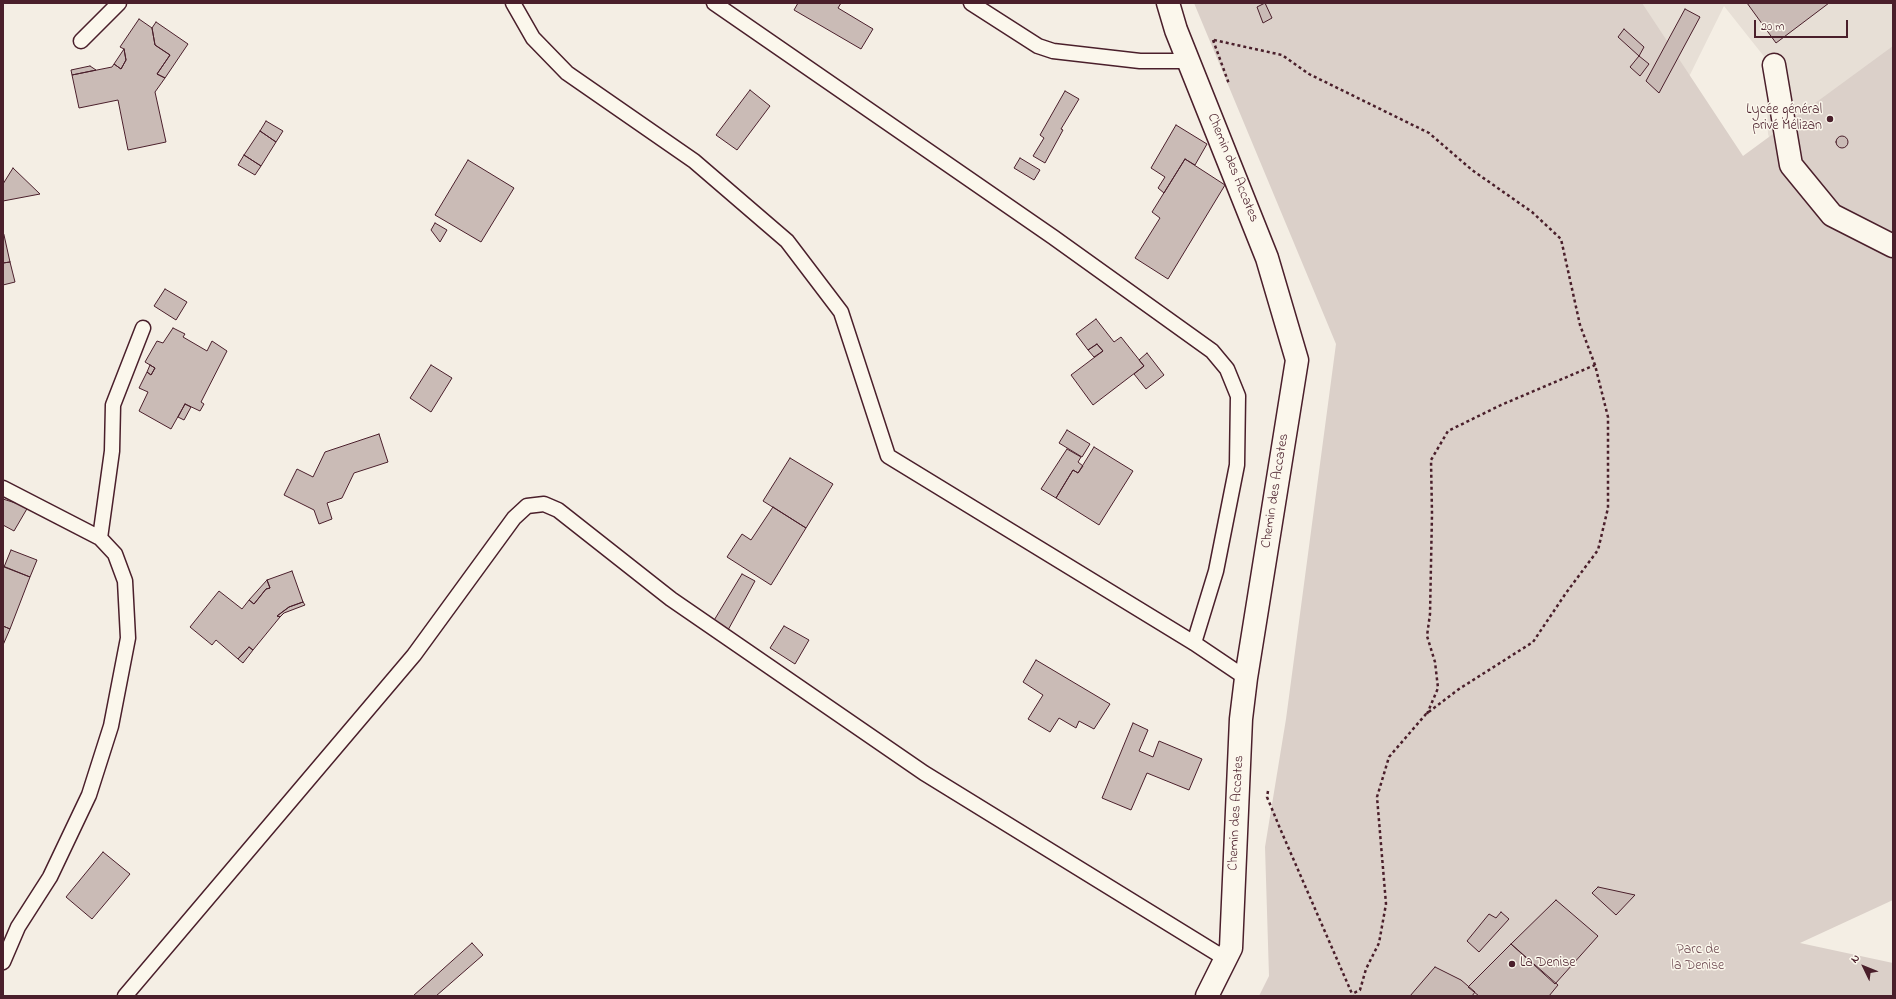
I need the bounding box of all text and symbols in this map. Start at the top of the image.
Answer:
scale bar [1756,12,1850,38]
text: 20 m [1761,18,1784,36]
place label: Lycée général privé Mélizan [1746,103,1822,136]
street label: Chemin des Accates [1203,111,1261,225]
marker: Lycée général privé Mélizan [1825,114,1835,124]
street label: Chemin des Accates [1259,432,1293,550]
street label: Chemin des Accates [1226,755,1248,871]
park label: Parc de la Denise [1672,943,1724,976]
north arrow [1844,947,1884,987]
text: N [1847,951,1864,967]
place label: La Denise [1520,956,1576,972]
marker: La Denise [1507,959,1517,969]

